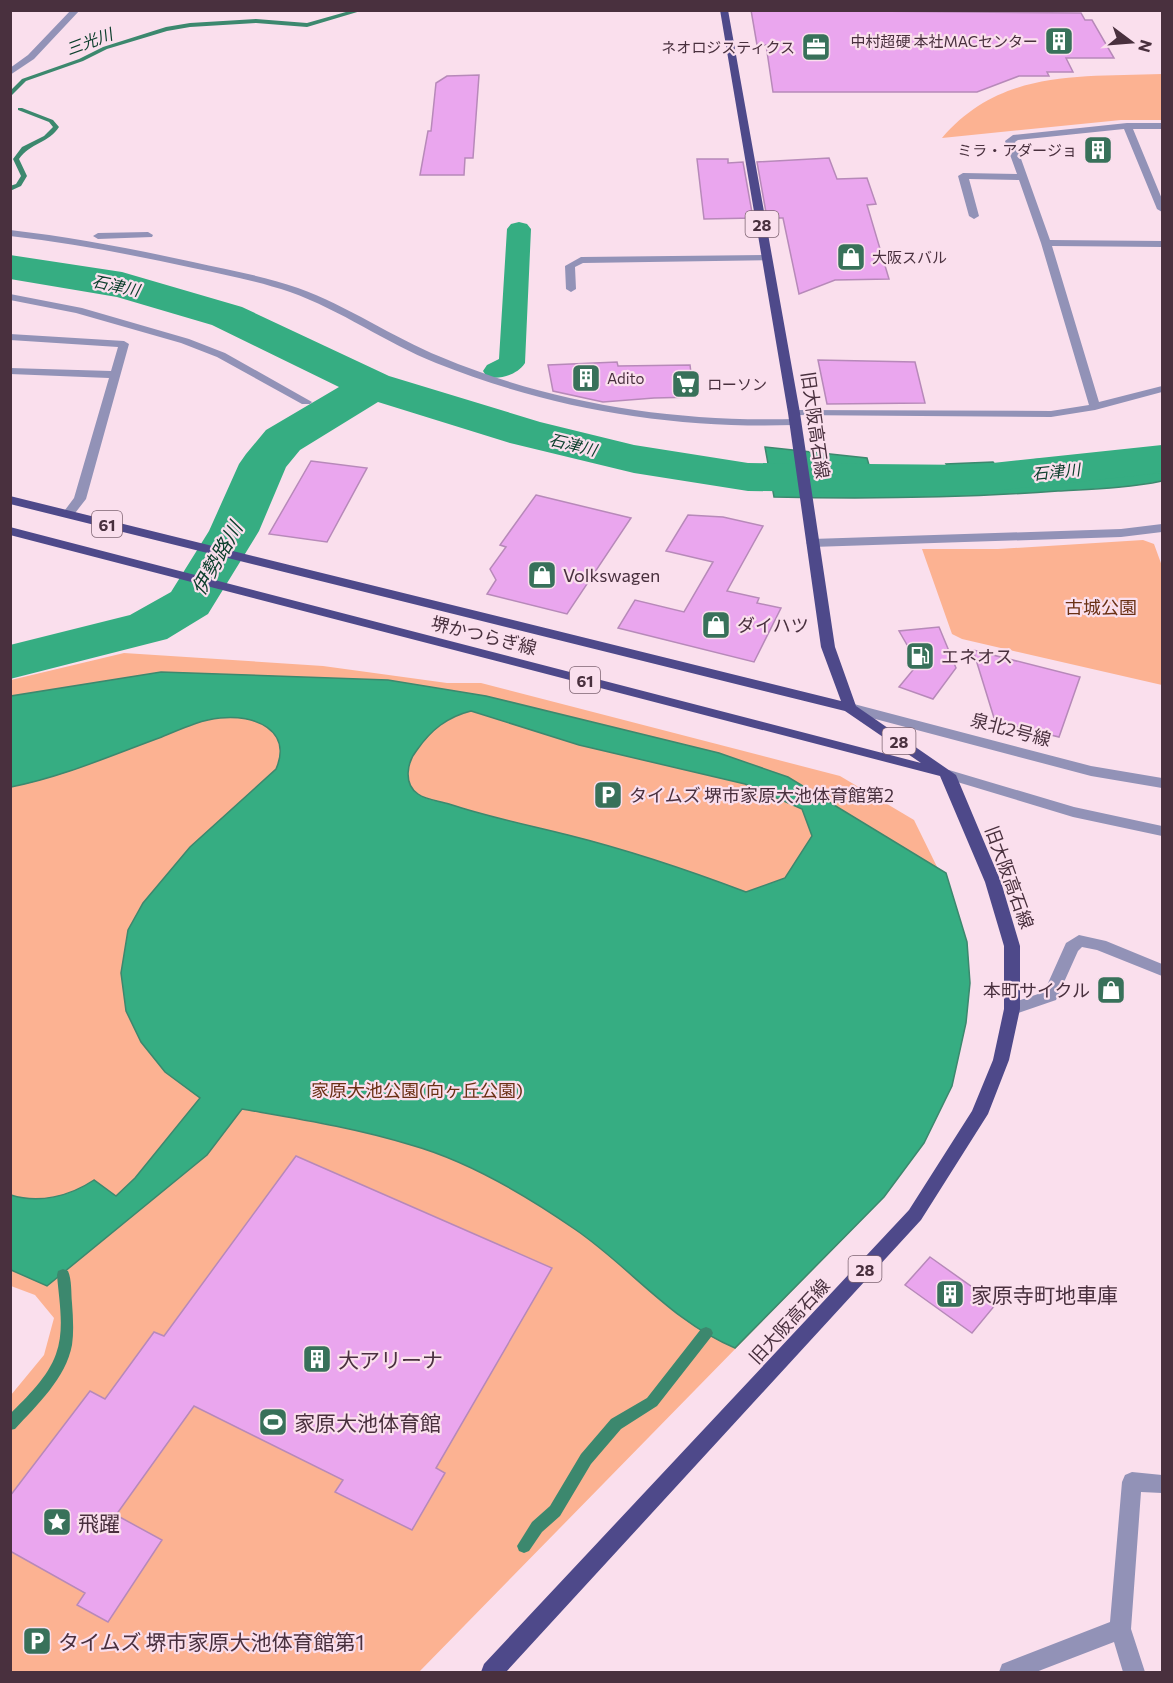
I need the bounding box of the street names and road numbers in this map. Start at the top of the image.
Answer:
road number: 28 [746,211,778,237]
street label: 旧大阪高石線 [798,370,834,480]
road number: 61 [92,511,122,537]
street label: 堺かつらぎ線 [429,611,539,659]
road number: 61 [570,667,600,693]
street label: 泉北2号線 [969,708,1053,750]
road number: 28 [882,728,916,754]
street label: 旧大阪高石線 [981,822,1039,932]
road number: 28 [848,1256,882,1282]
street label: 旧大阪高石線 [744,1274,834,1368]

